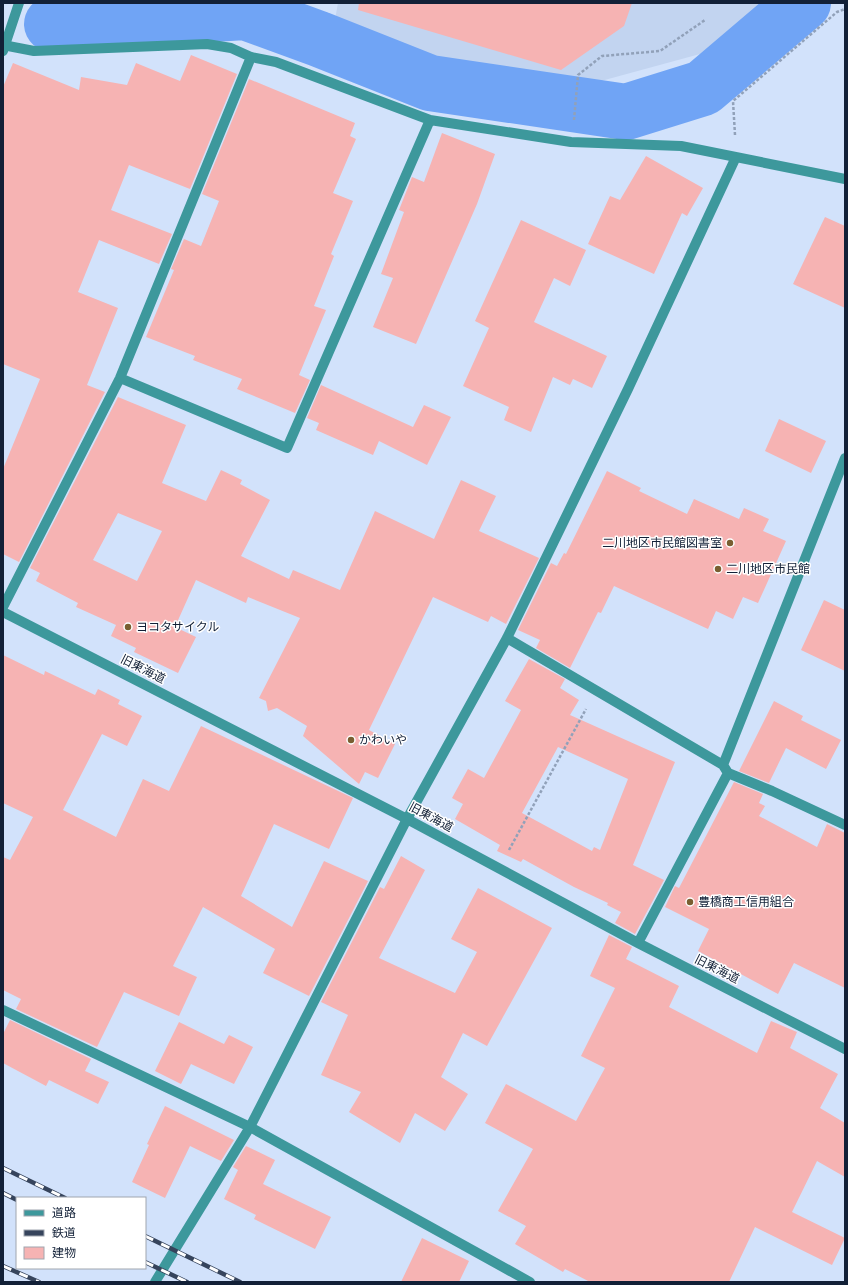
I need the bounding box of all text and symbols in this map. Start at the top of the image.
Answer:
place label: 二川地区市民館図書室 [602,535,722,550]
marker: 二川地区市民館図書室 [725,538,735,548]
place label: 二川地区市民館 [726,561,810,576]
marker: 二川地区市民館 [713,564,723,574]
place label: ヨコタサイクル [136,619,219,634]
marker: ヨコタサイクル [123,622,133,632]
street label: 旧東海道 [118,651,168,686]
place label: かわいや [359,732,407,747]
marker: かわいや [346,735,356,745]
street label: 旧東海道 [407,799,456,834]
place label: 豊橋商工信用組合 [698,894,794,909]
marker: 豊橋商工信用組合 [685,897,695,907]
street label: 旧東海道 [692,951,742,986]
legend [16,1197,146,1269]
text: 道路 [52,1205,76,1220]
text: 鉄道 [52,1225,76,1240]
text: 建物 [52,1245,76,1260]

